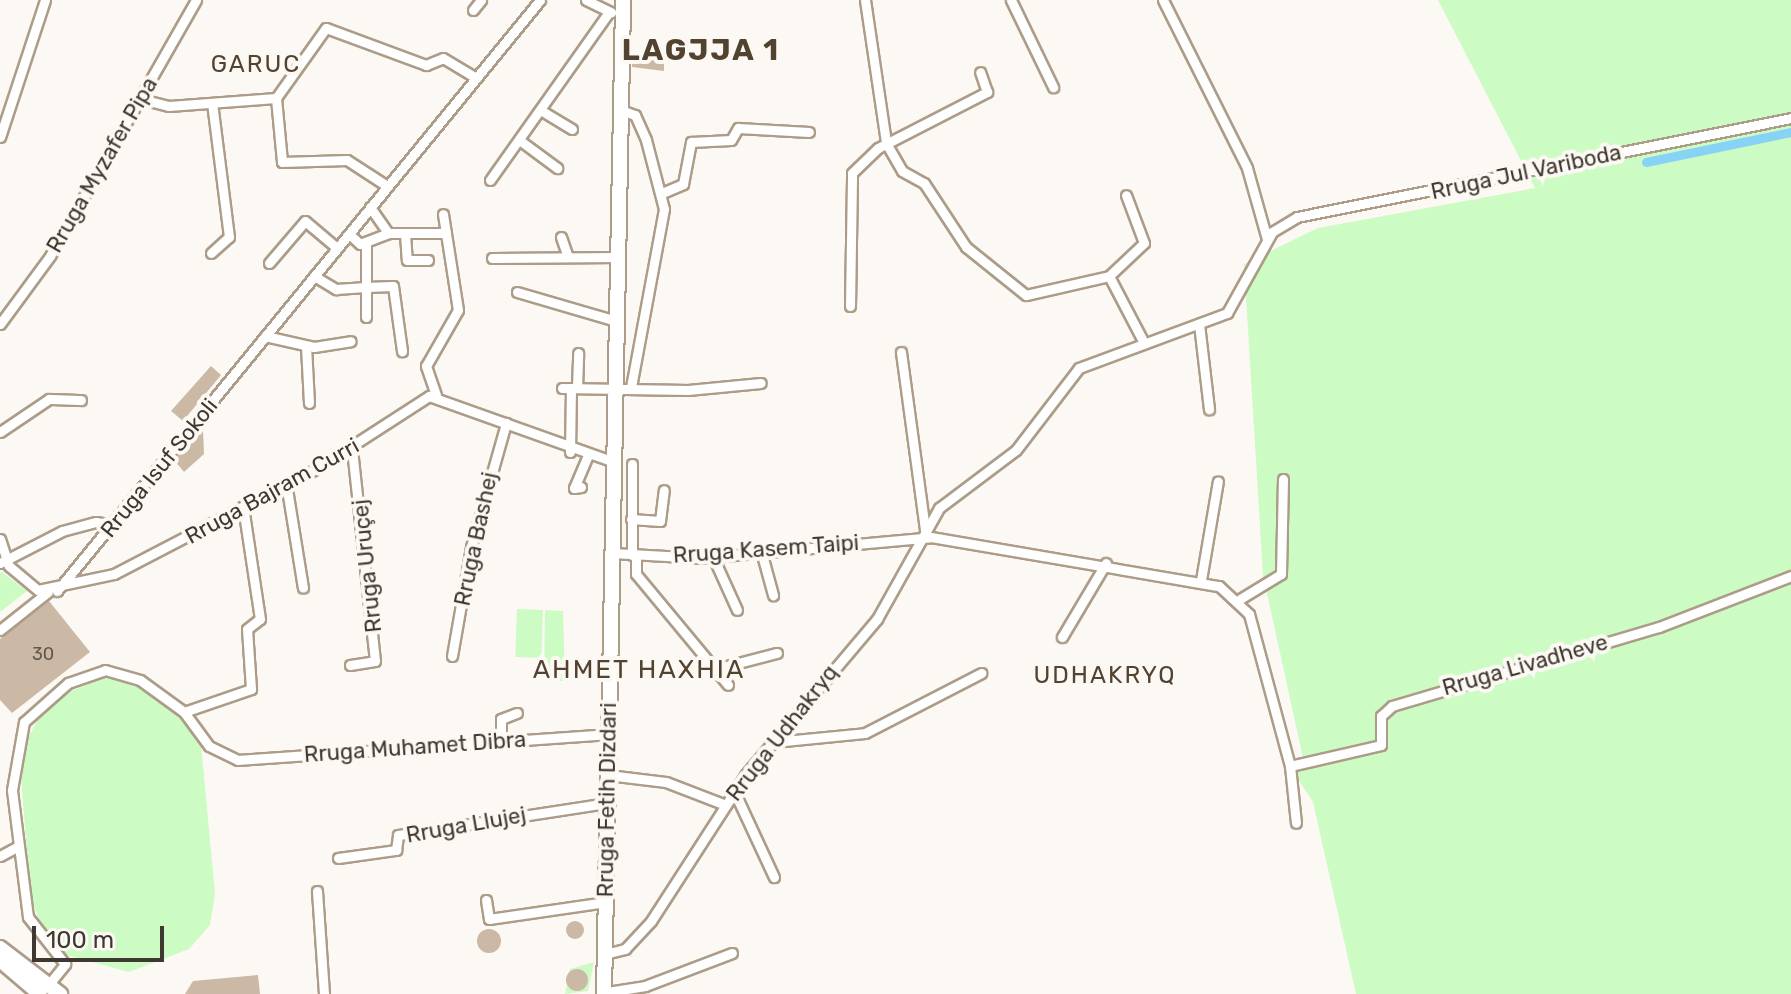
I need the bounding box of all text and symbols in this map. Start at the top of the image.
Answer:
district label: LAGJJA 1 [621,32,781,68]
district label: GARUC [211,51,301,79]
street label: Rruga Myzafer Pipa [41,72,163,258]
street label: Rruga Jul Variboda [1428,139,1624,205]
street label: Rruga Isuf Sokoli [95,393,223,543]
street label: Rruga Bajram Curri [181,432,363,550]
street label: Rruga Bashej [449,470,503,608]
street label: Rruga Uruçej [347,498,387,634]
street label: Rruga Kasem Taipi [672,529,860,569]
street label: Rruga Livadheve [1439,629,1611,701]
house number: 30 [32,643,54,665]
district label: AHMET HAXHIA [532,654,746,686]
street label: Rruga Udhakryq [721,660,843,806]
district label: UDHAKRYQ [1033,662,1177,690]
street label: Rruga Fetih Dizdari [592,702,622,898]
street label: Rruga Muhamet Dibra [303,726,527,768]
street label: Rruga Llujej [404,801,528,849]
scale bar [36,910,168,960]
text: 100 m [46,926,114,954]

